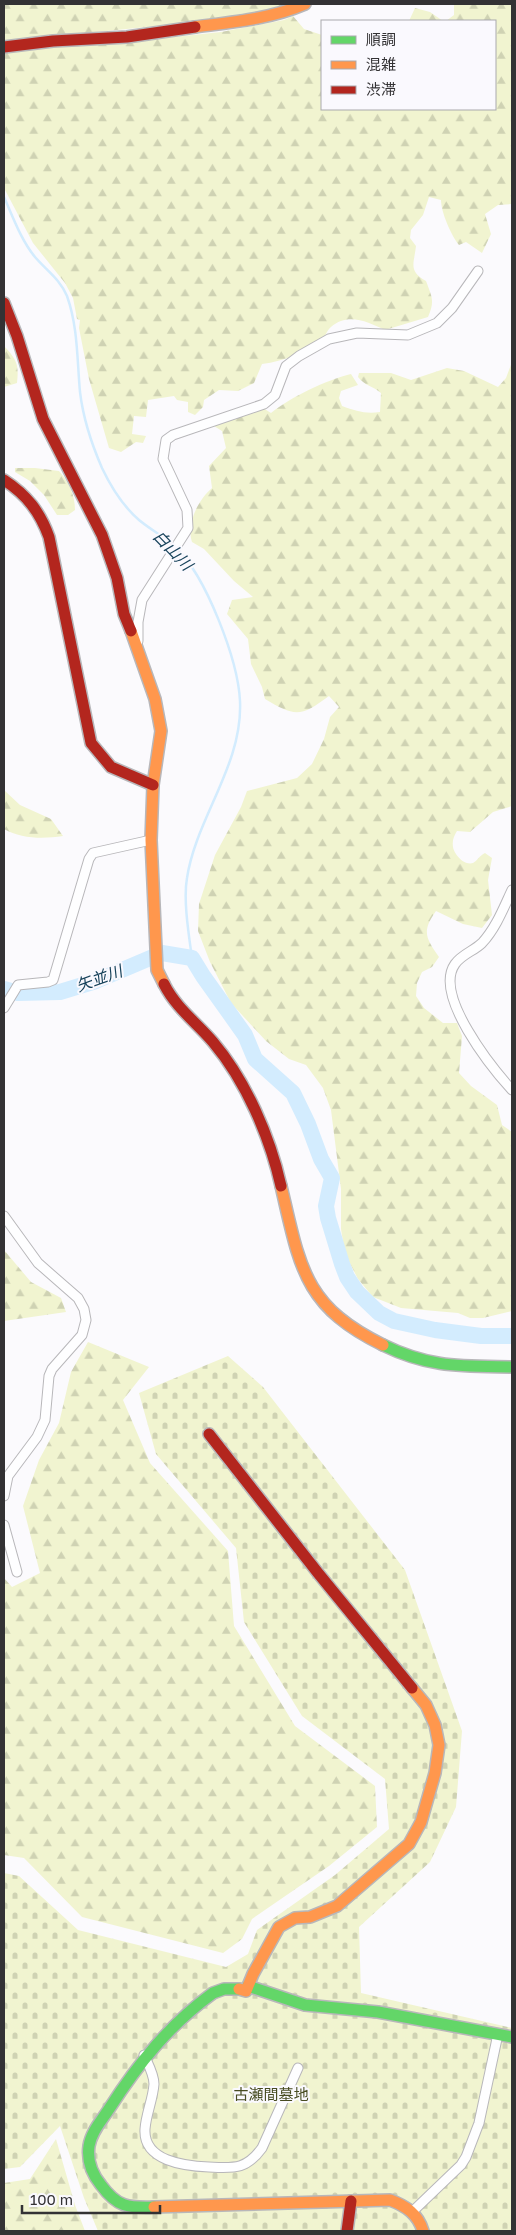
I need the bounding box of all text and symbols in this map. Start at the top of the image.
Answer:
legend [321,20,496,110]
text: 順調 [366,30,396,48]
text: 混雑 [366,55,396,73]
text: 渋滞 [366,80,396,98]
water label: 白山川 [149,526,198,576]
water label: 矢並川 [73,960,127,996]
park label: 古瀬間墓地 [233,2085,309,2103]
scale bar [22,2182,160,2214]
text: 100 m [30,2190,73,2208]

